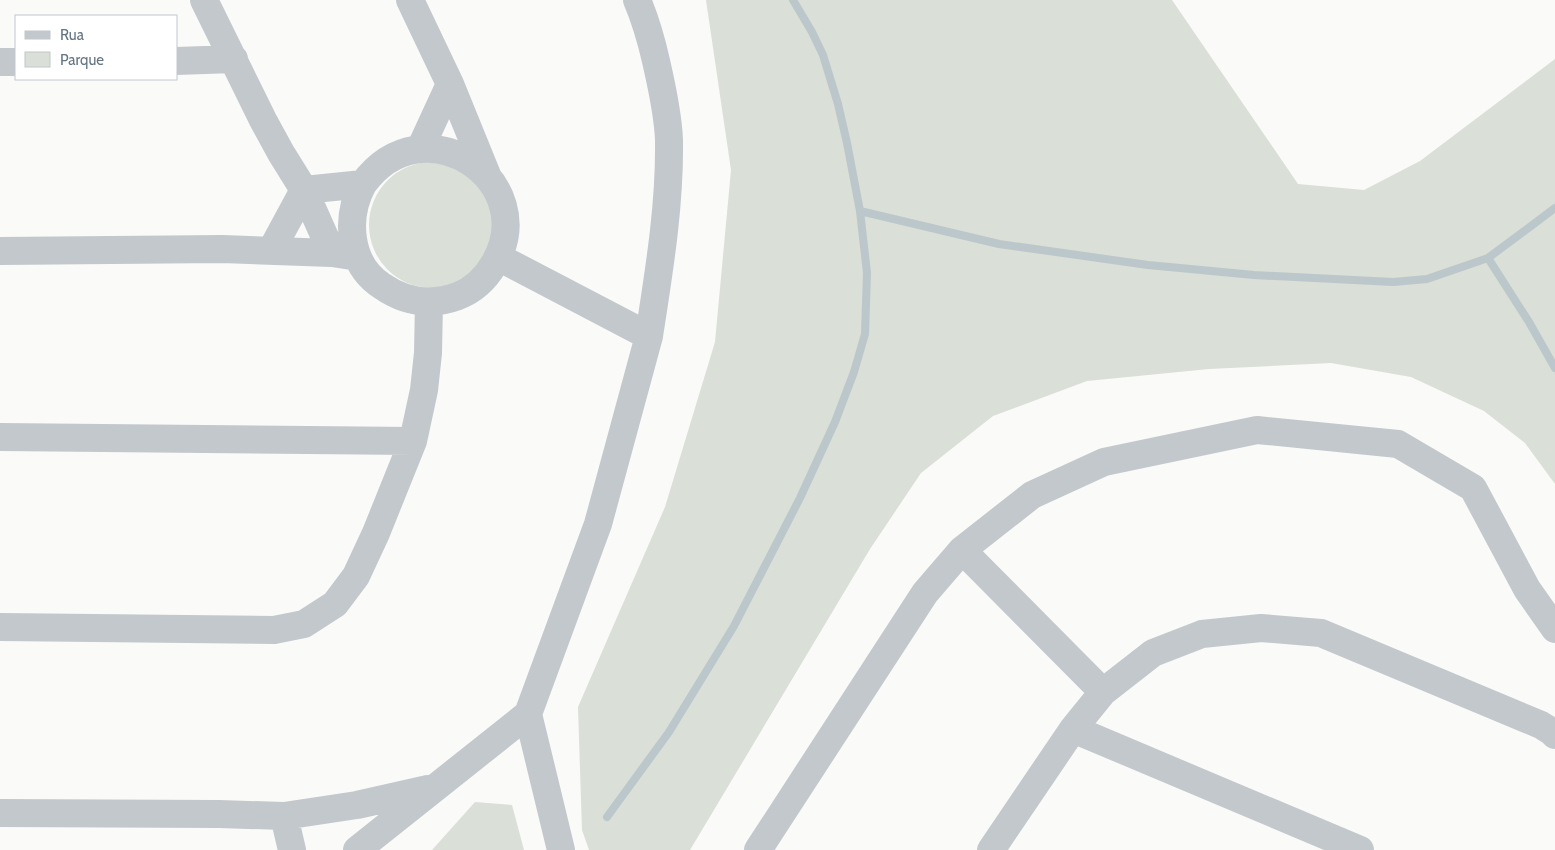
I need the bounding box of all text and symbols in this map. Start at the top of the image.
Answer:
legend [15,15,178,80]
text: Rua [60,26,85,44]
text: Parque [60,51,104,69]

